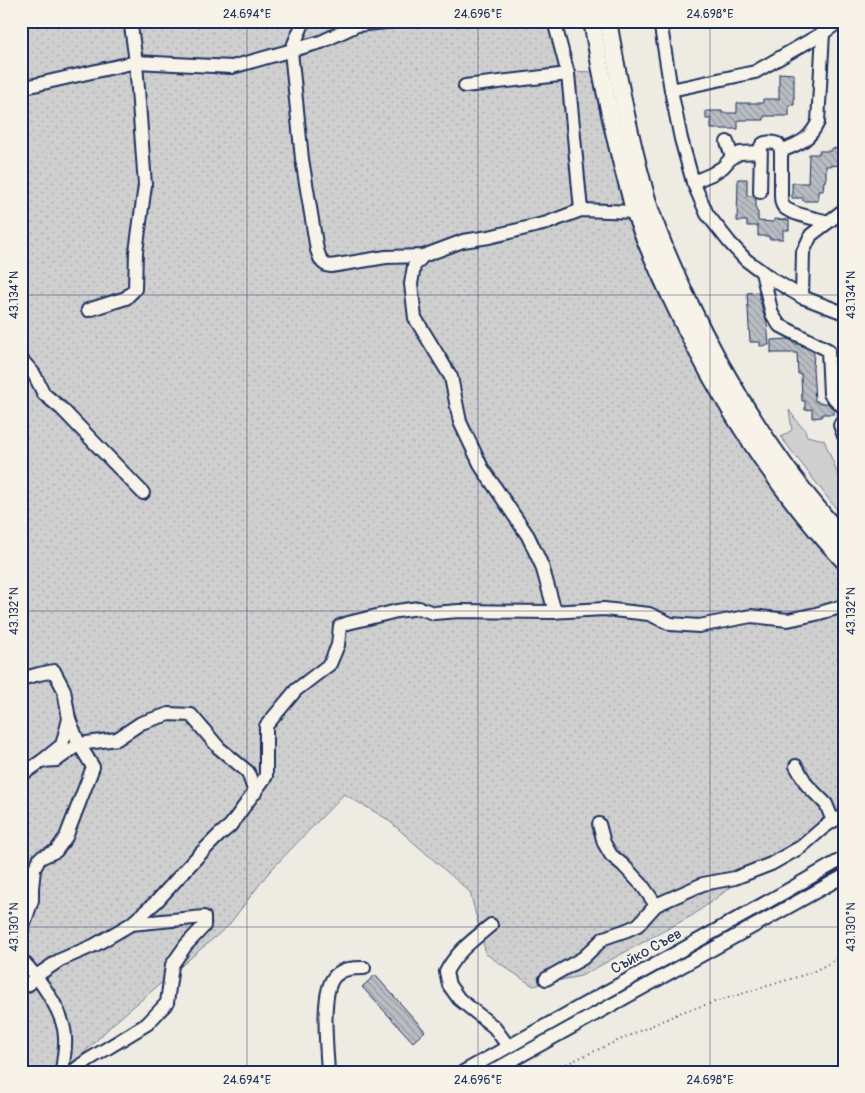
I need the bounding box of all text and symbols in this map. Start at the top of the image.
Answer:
text: 24.694°E [223,7,271,22]
text: 24.696°E [454,7,502,22]
text: 24.698°E [686,7,734,22]
text: 43.134°N [7,271,22,319]
text: 43.134°N [844,271,859,319]
text: 43.132°N [7,587,22,635]
text: 43.132°N [844,587,859,635]
text: 43.130°N [7,902,22,952]
text: 43.130°N [844,902,859,952]
street label: Съйко Съев [607,924,685,979]
text: 24.694°E [223,1073,271,1088]
text: 24.696°E [454,1073,502,1088]
text: 24.698°E [686,1073,734,1088]

